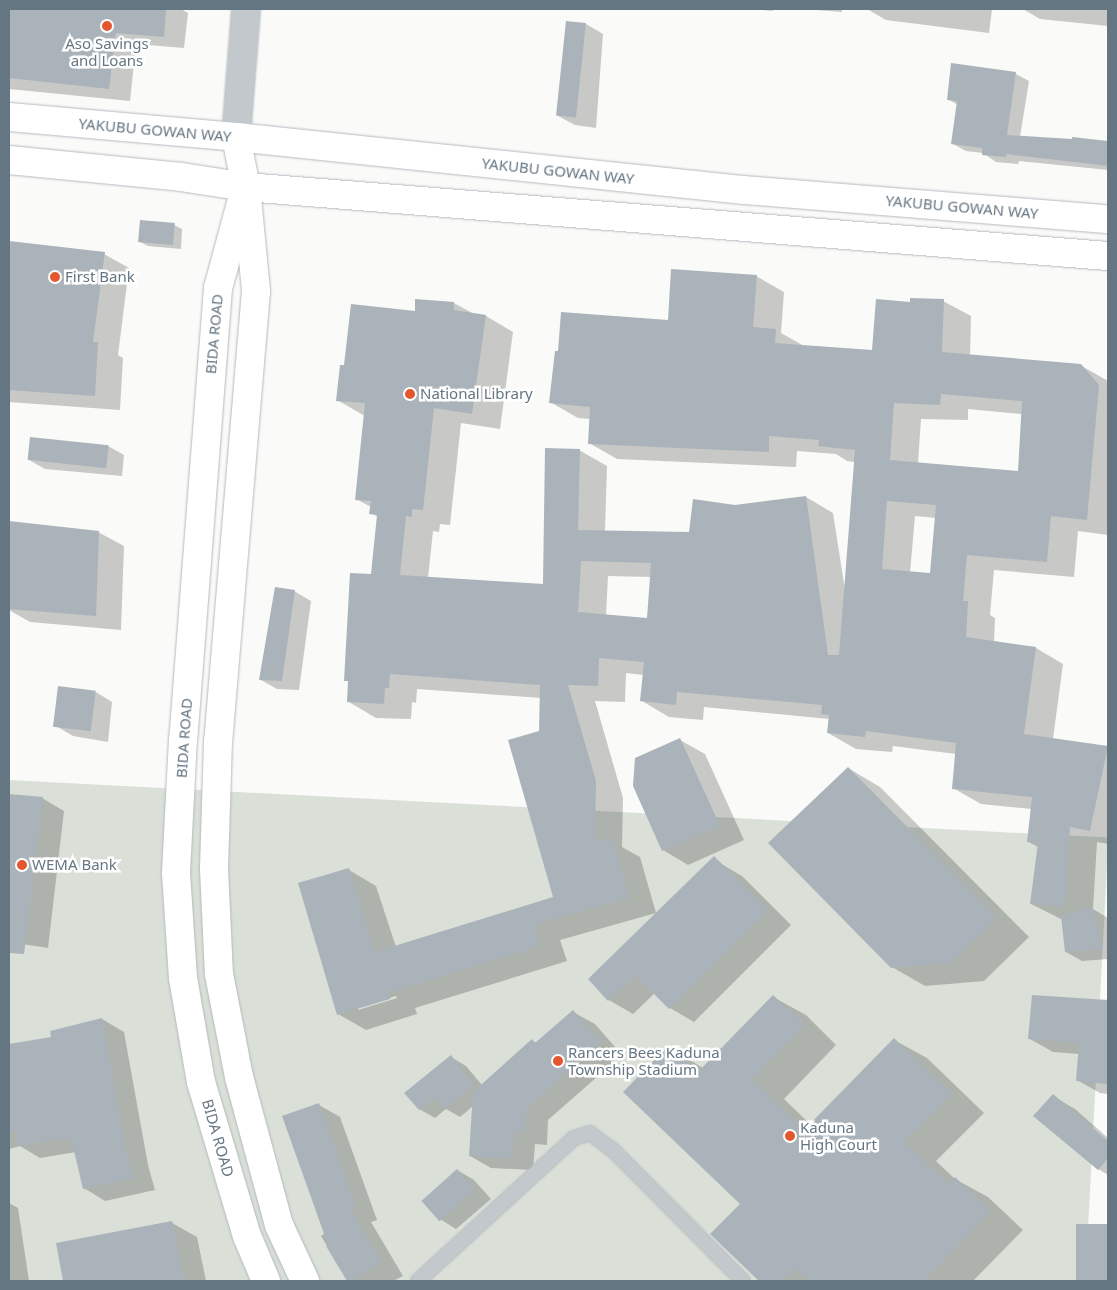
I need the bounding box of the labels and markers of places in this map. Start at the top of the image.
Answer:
marker: Aso Savings and Loans [101,20,113,32]
place label: Aso Savings and Loans [65,34,149,69]
place label: First Bank [65,268,135,286]
marker: First Bank [49,271,61,283]
place label: National Library [420,385,533,403]
marker: National Library [404,388,416,400]
place label: WEMA Bank [32,856,117,874]
marker: WEMA Bank [16,859,28,871]
place label: Rancers Bees Kaduna Township Stadium [568,1043,720,1078]
marker: Rancers Bees Kaduna Township Stadium [552,1055,564,1067]
place label: Kaduna High Court [800,1118,877,1153]
marker: Kaduna High Court [784,1130,796,1142]

